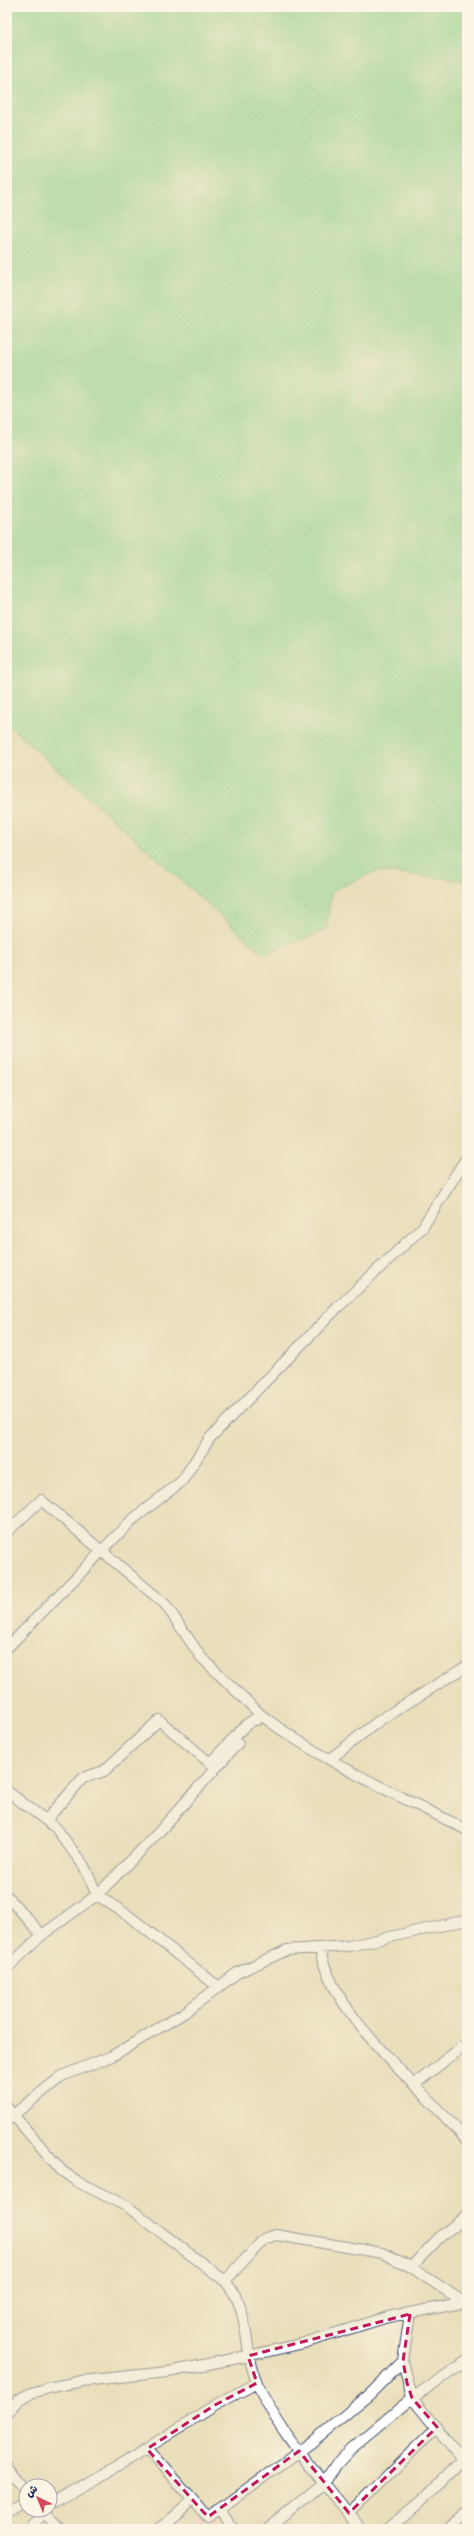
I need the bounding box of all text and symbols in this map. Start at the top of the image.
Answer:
north arrow [18,2478,58,2518]
text: ش [22,2481,41,2501]

